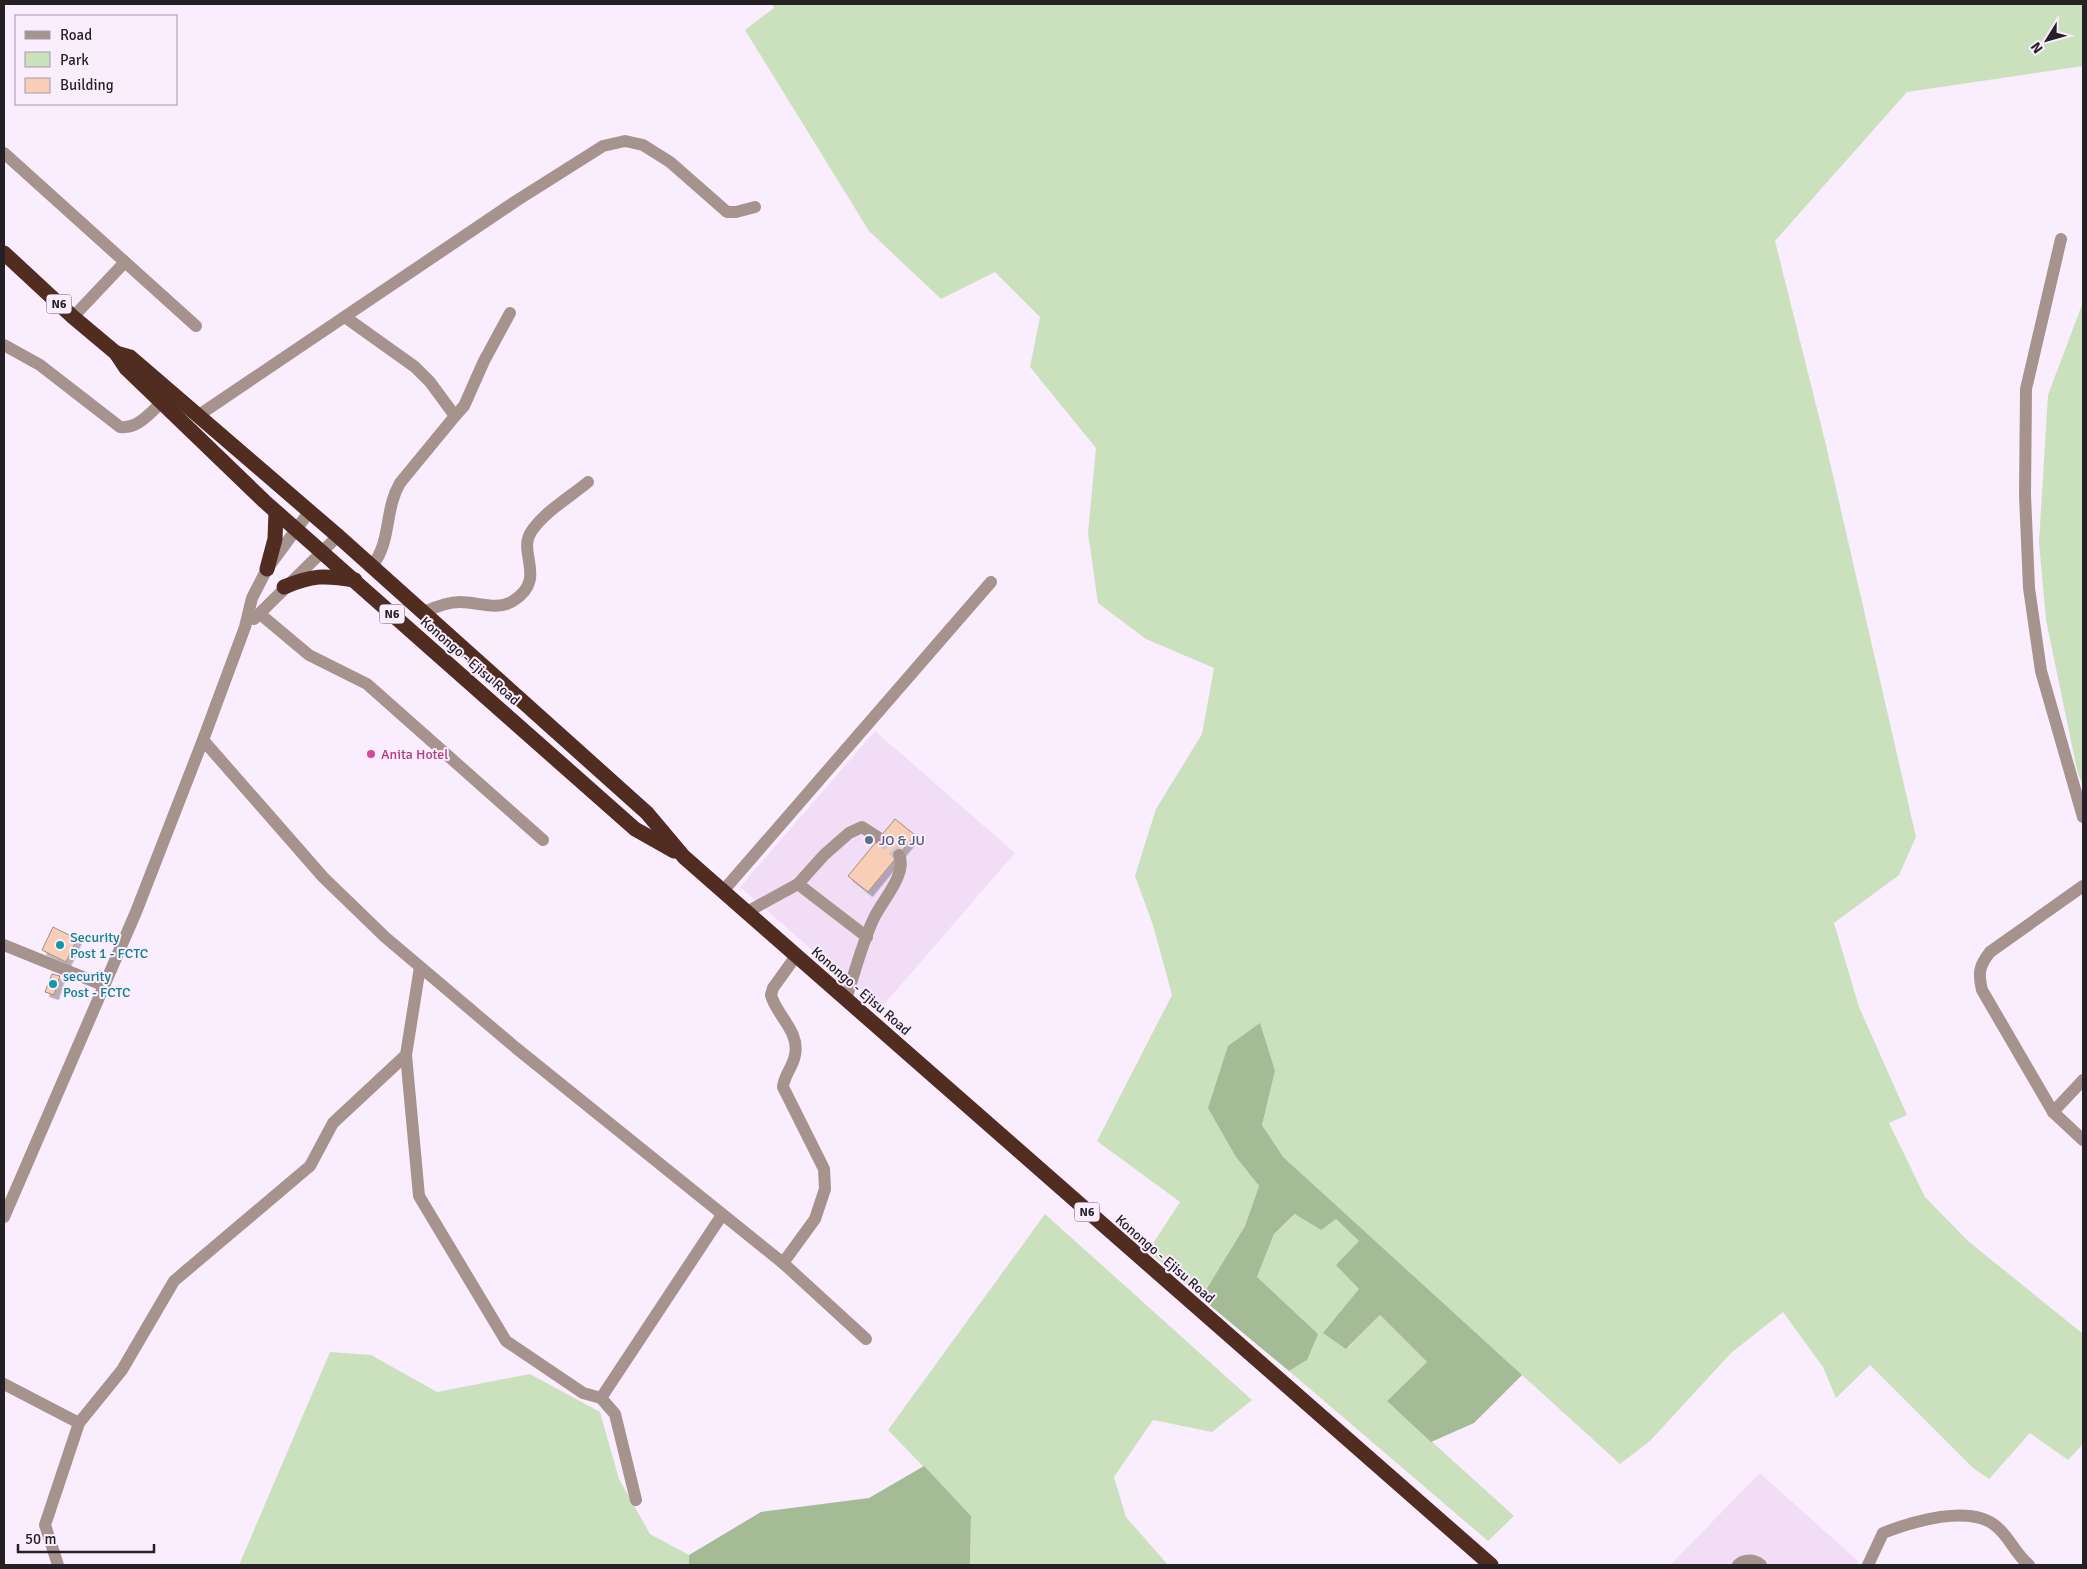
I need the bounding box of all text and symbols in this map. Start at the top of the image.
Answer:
legend [15,15,178,105]
north arrow [2022,15,2072,65]
text: Road [60,26,92,44]
text: N [2027,39,2047,57]
text: Park [60,51,89,69]
text: Building [60,76,114,94]
road number: N6 [46,294,72,314]
road number: N6 [380,604,404,624]
street label: Konongo - Ejisu Road [417,613,523,709]
place label: Anita Hotel [381,746,448,763]
marker: Anita Hotel [365,748,377,760]
place label: JO & JU [879,832,925,849]
marker: JO & JU [863,834,875,846]
place label: Security Post 1 - FCTC [70,929,148,962]
marker: Security Post 1 - FCTC [54,939,66,951]
street label: Konongo - Ejisu Road [808,943,914,1039]
place label: security Post - FCTC [63,968,131,1001]
marker: security Post - FCTC [47,978,59,990]
road number: N6 [1074,1202,1100,1222]
street label: Konongo - Ejisu Road [1112,1211,1218,1307]
scale bar [18,1522,154,1554]
text: 50 m [25,1530,56,1548]

